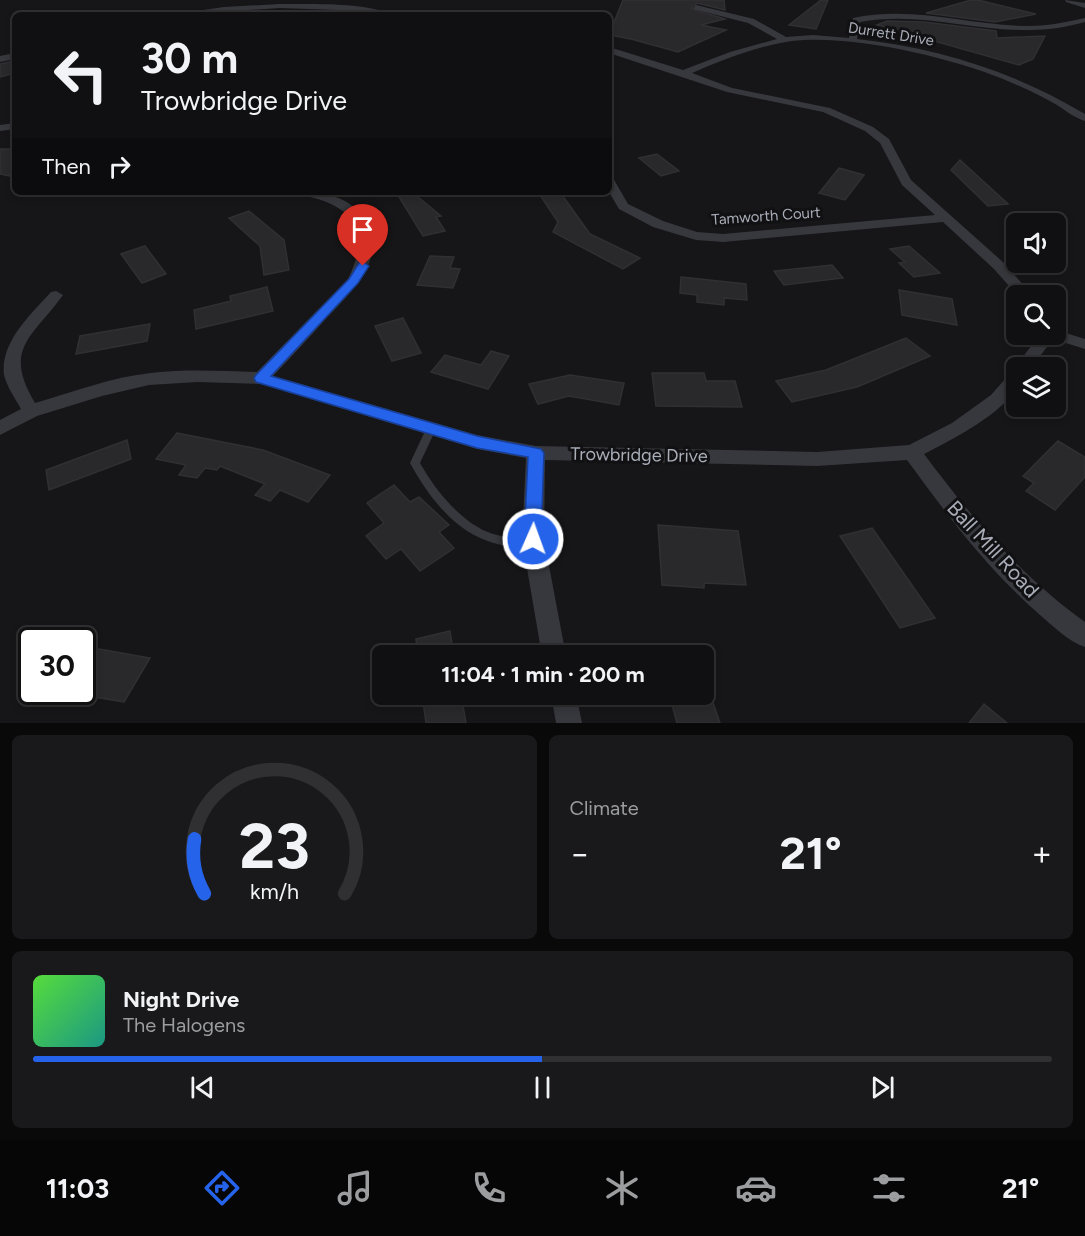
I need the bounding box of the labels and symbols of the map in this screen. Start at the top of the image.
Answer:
street label: Durrett Drive [847,18,935,50]
street label: Tamworth Court [711,203,822,229]
pin [337,204,388,266]
street label: Trowbridge Drive [570,443,708,467]
street label: Ball Mill Road [942,495,1045,602]
position arrow [501,507,565,571]
speed limit sign: 30 [18,627,96,705]

